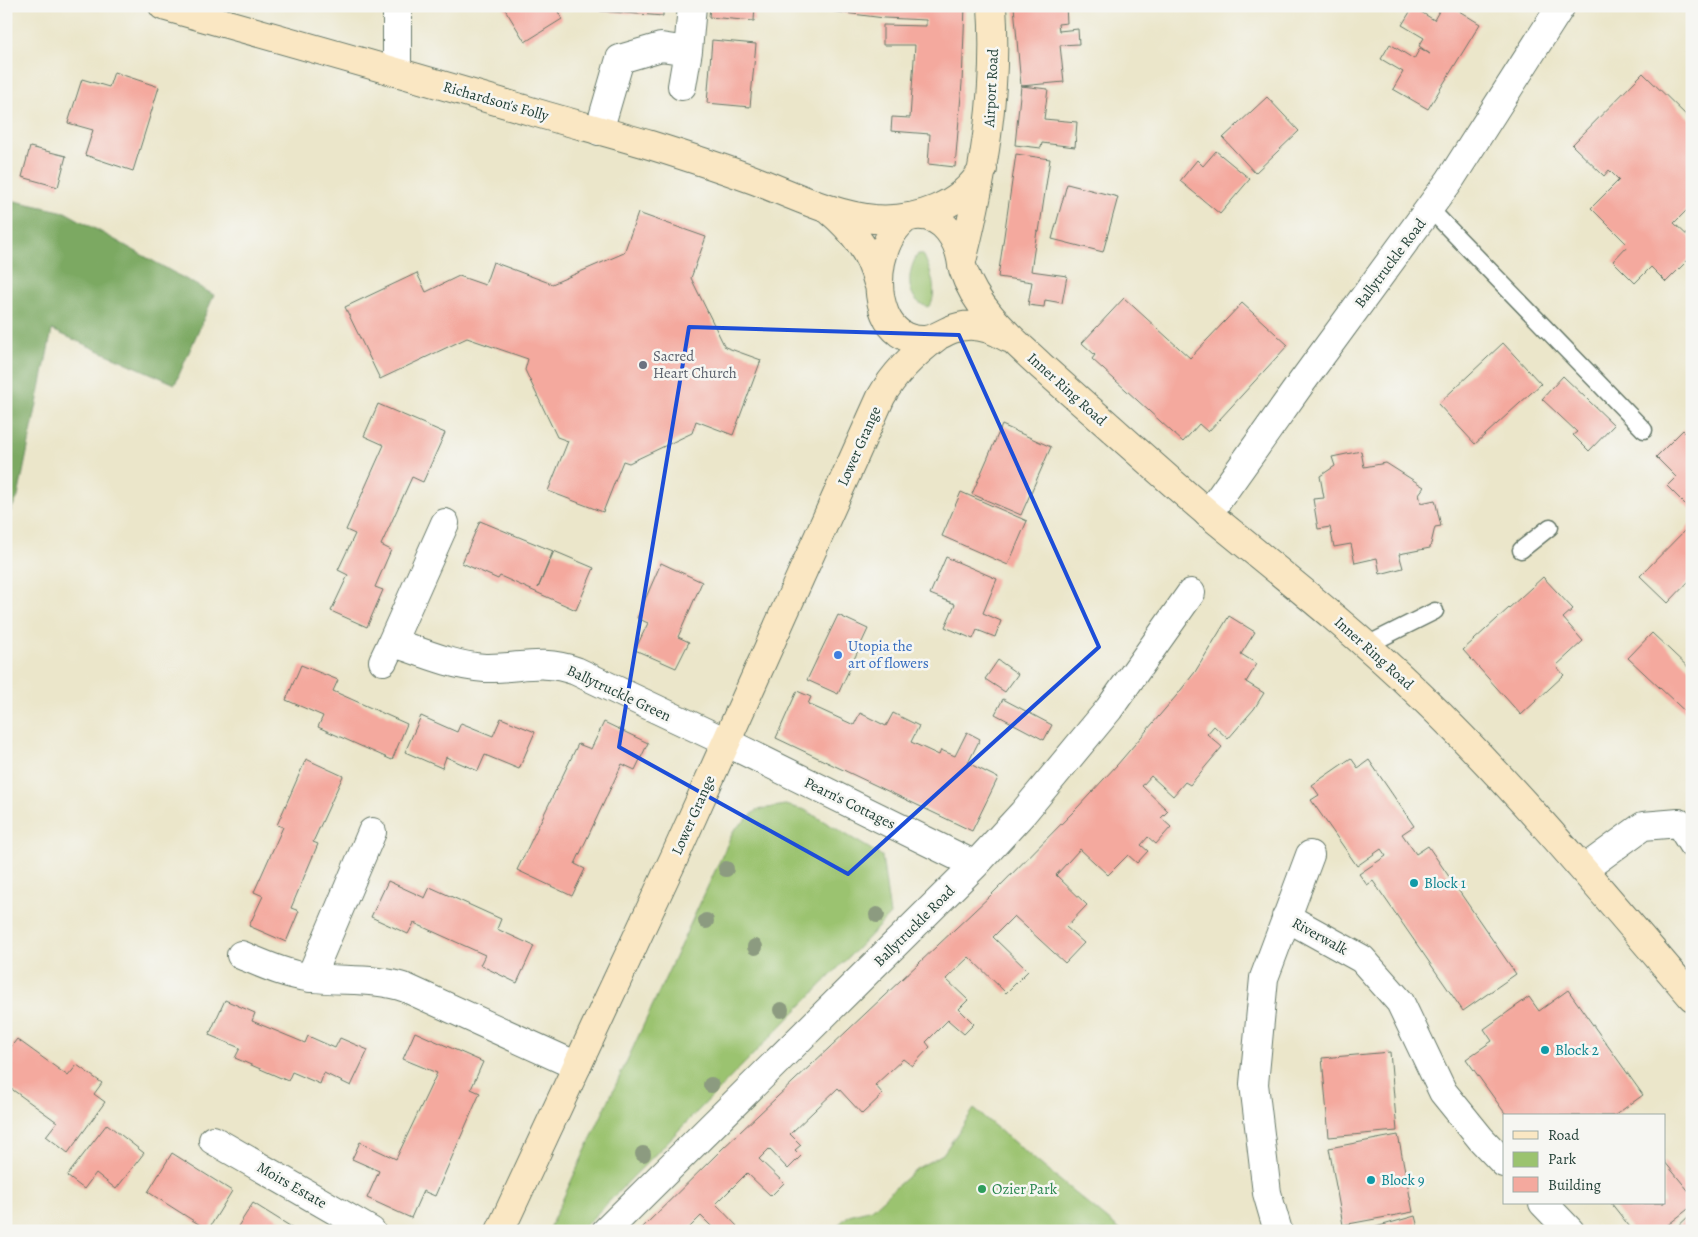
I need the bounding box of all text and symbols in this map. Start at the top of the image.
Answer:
street label: Airport Road [979,47,1003,129]
street label: Richardson's Folly [441,76,551,126]
street label: Ballytruckle Road [1350,213,1431,312]
place label: Sacred Heart Church [653,346,737,383]
street label: Inner Ring Road [1023,348,1112,431]
marker: Sacred Heart Church [637,359,649,371]
street label: Lower Grange [833,403,886,489]
street label: Inner Ring Road [1330,612,1419,695]
place label: Utopia the art of flowers [848,636,929,673]
marker: Utopia the art of flowers [832,649,844,661]
street label: Ballytruckle Green [564,660,674,726]
street label: Lower Grange [667,772,720,858]
street label: Pearn's Cottages [801,772,899,834]
place label: Block 1 [1424,873,1466,893]
marker: Block 1 [1408,877,1420,889]
street label: Ballytruckle Road [869,880,960,971]
street label: Riverwalk [1289,913,1352,960]
place label: Block 2 [1555,1040,1599,1060]
marker: Block 2 [1539,1044,1551,1056]
legend [1503,1114,1666,1204]
text: Road [1548,1125,1580,1145]
text: Park [1548,1149,1577,1169]
street label: Moirs Estate [254,1157,331,1213]
place label: Block 9 [1381,1170,1425,1190]
marker: Block 9 [1365,1174,1377,1186]
text: Building [1548,1175,1601,1195]
place label: Ozier Park [992,1179,1058,1199]
marker: Ozier Park [976,1183,988,1195]

